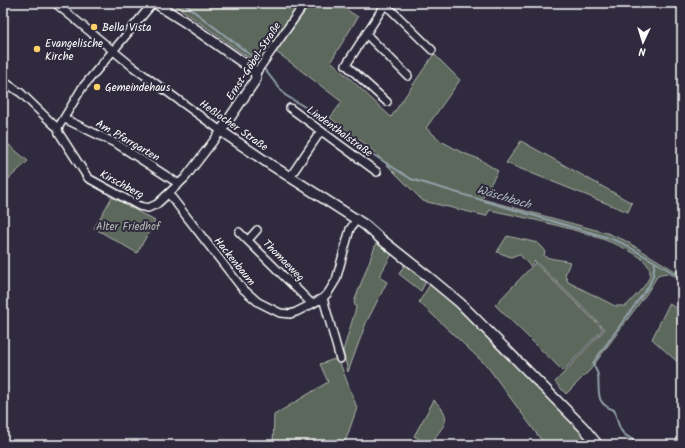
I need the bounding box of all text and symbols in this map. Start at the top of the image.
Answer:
place label: Bella Vista [102,19,152,37]
street label: Ernst-Göbel-Straße [222,19,286,104]
marker: Bella Vista [89,22,99,32]
north arrow [623,22,663,62]
place label: Evangelische Kirche [45,35,103,66]
text: N [638,42,646,60]
marker: Evangelische Kirche [32,44,42,54]
place label: Gemeindehaus [105,79,171,97]
marker: Gemeindehaus [92,82,102,92]
street label: Heßlocher Straße [195,95,272,156]
street label: Lindenthalstraße [303,102,376,162]
street label: Am Pfarrgarten [92,115,163,167]
street label: Kirschberg [96,166,147,204]
water label: Wäschbach [474,180,535,215]
park label: Alter Friedhof [96,218,162,236]
street label: Hackenbaum [209,233,260,290]
street label: Thomaeweg [258,236,308,286]

